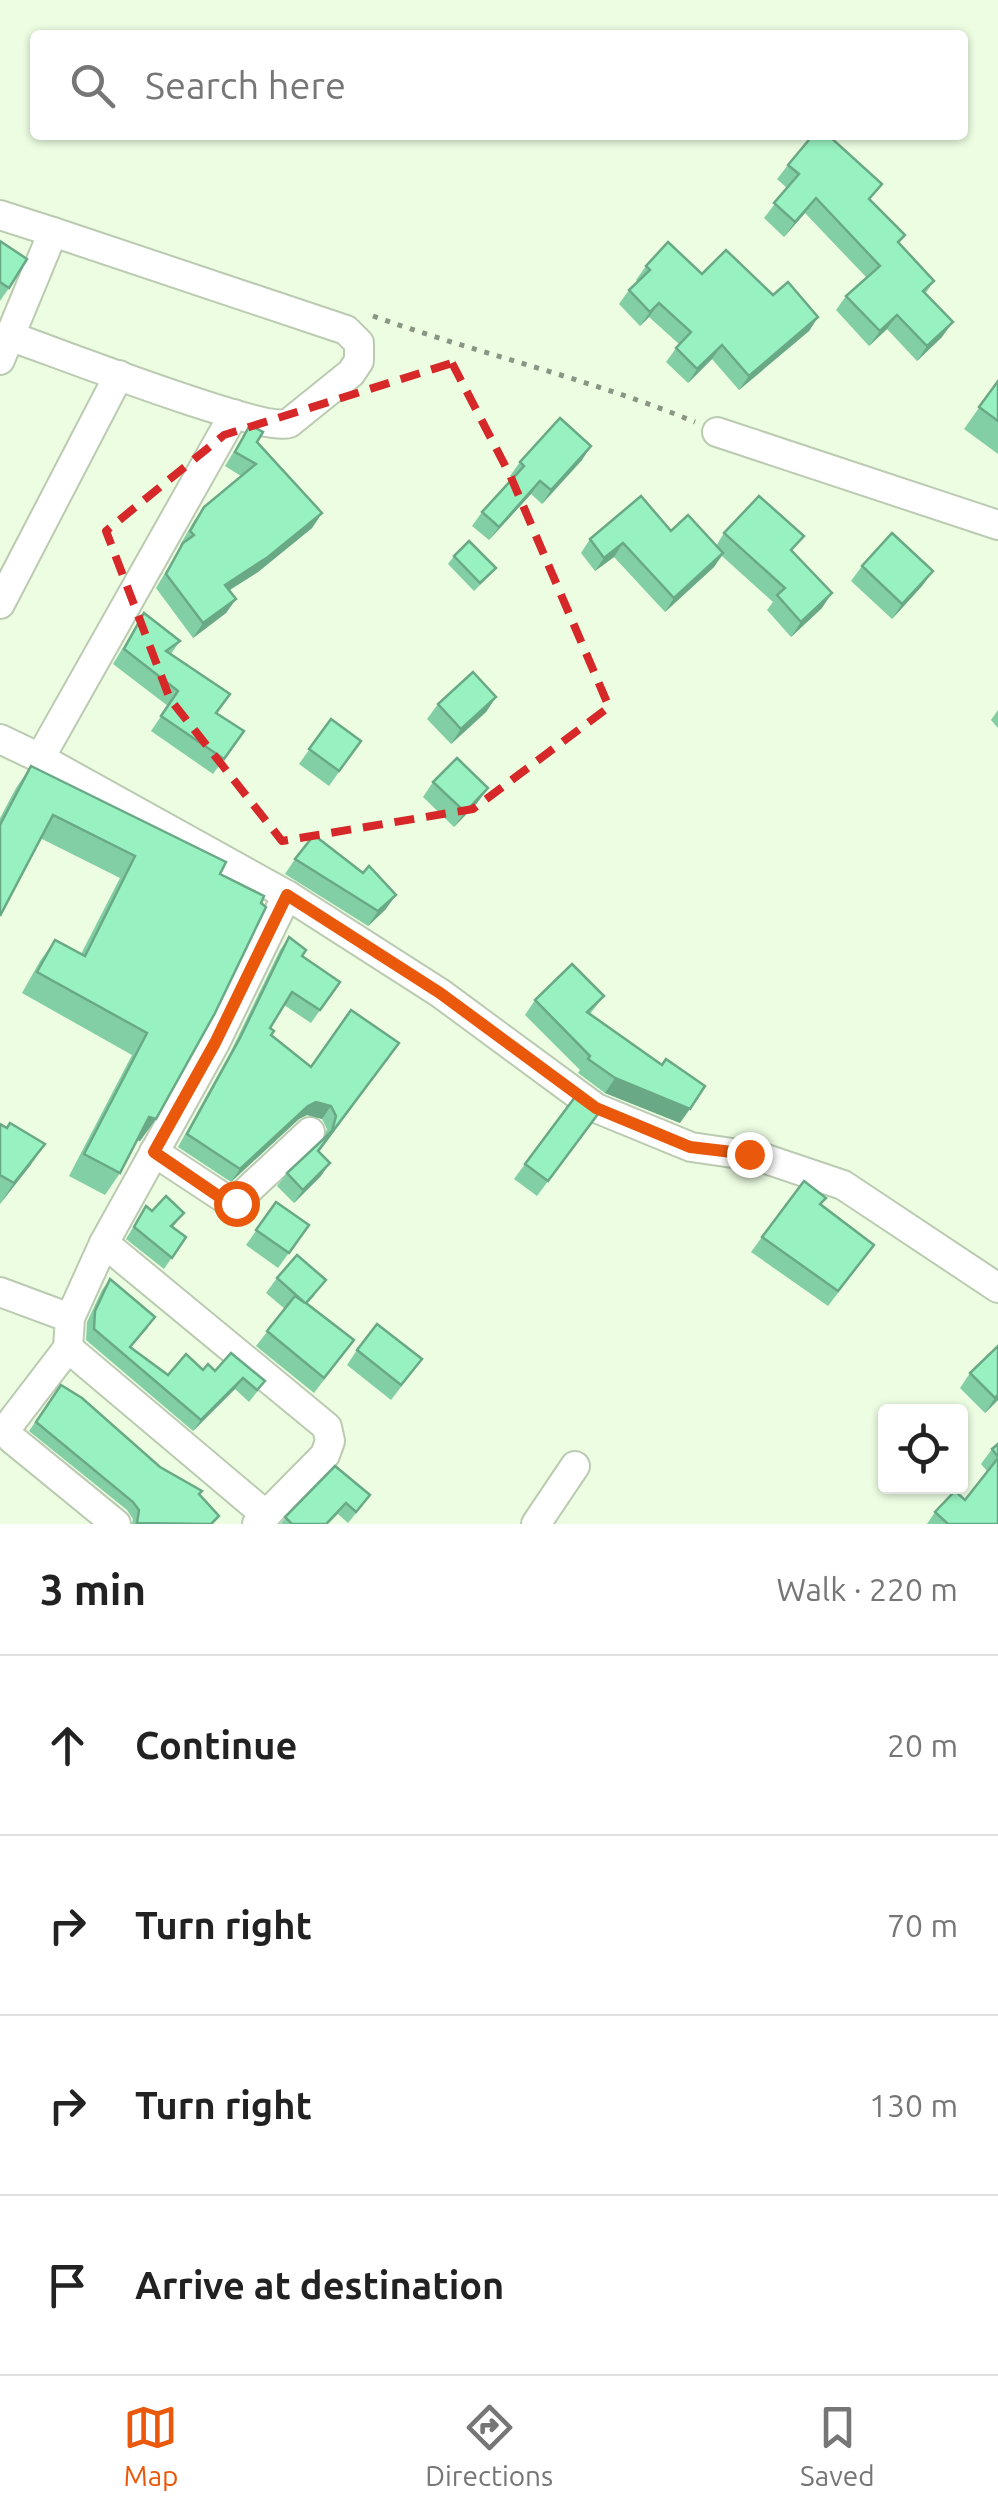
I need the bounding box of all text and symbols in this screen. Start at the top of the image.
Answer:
search box [30,30,968,140]
icon: search [65,58,120,113]
text: Search here [145,64,346,106]
route end [727,1132,773,1178]
route start [214,1181,260,1227]
map controls [878,1404,968,1494]
button: locate [878,1404,968,1494]
text: 3 min [40,1566,146,1613]
text: Walk · 220 m [776,1571,958,1607]
icon: ahead [40,1718,95,1773]
text: Continue [135,1724,297,1766]
text: 20 m [887,1727,958,1763]
icon: right [40,1898,95,1953]
text: Turn right [135,1904,312,1946]
text: 70 m [887,1907,958,1943]
icon: right [40,2078,95,2133]
text: Turn right [135,2084,312,2126]
text: 130 m [869,2087,958,2123]
icon: arrive [40,2258,95,2313]
text: Arrive at destination [135,2264,504,2306]
tab: Map [123,2400,179,2491]
tab: Directions [425,2400,553,2491]
tab: Saved [800,2400,875,2491]

